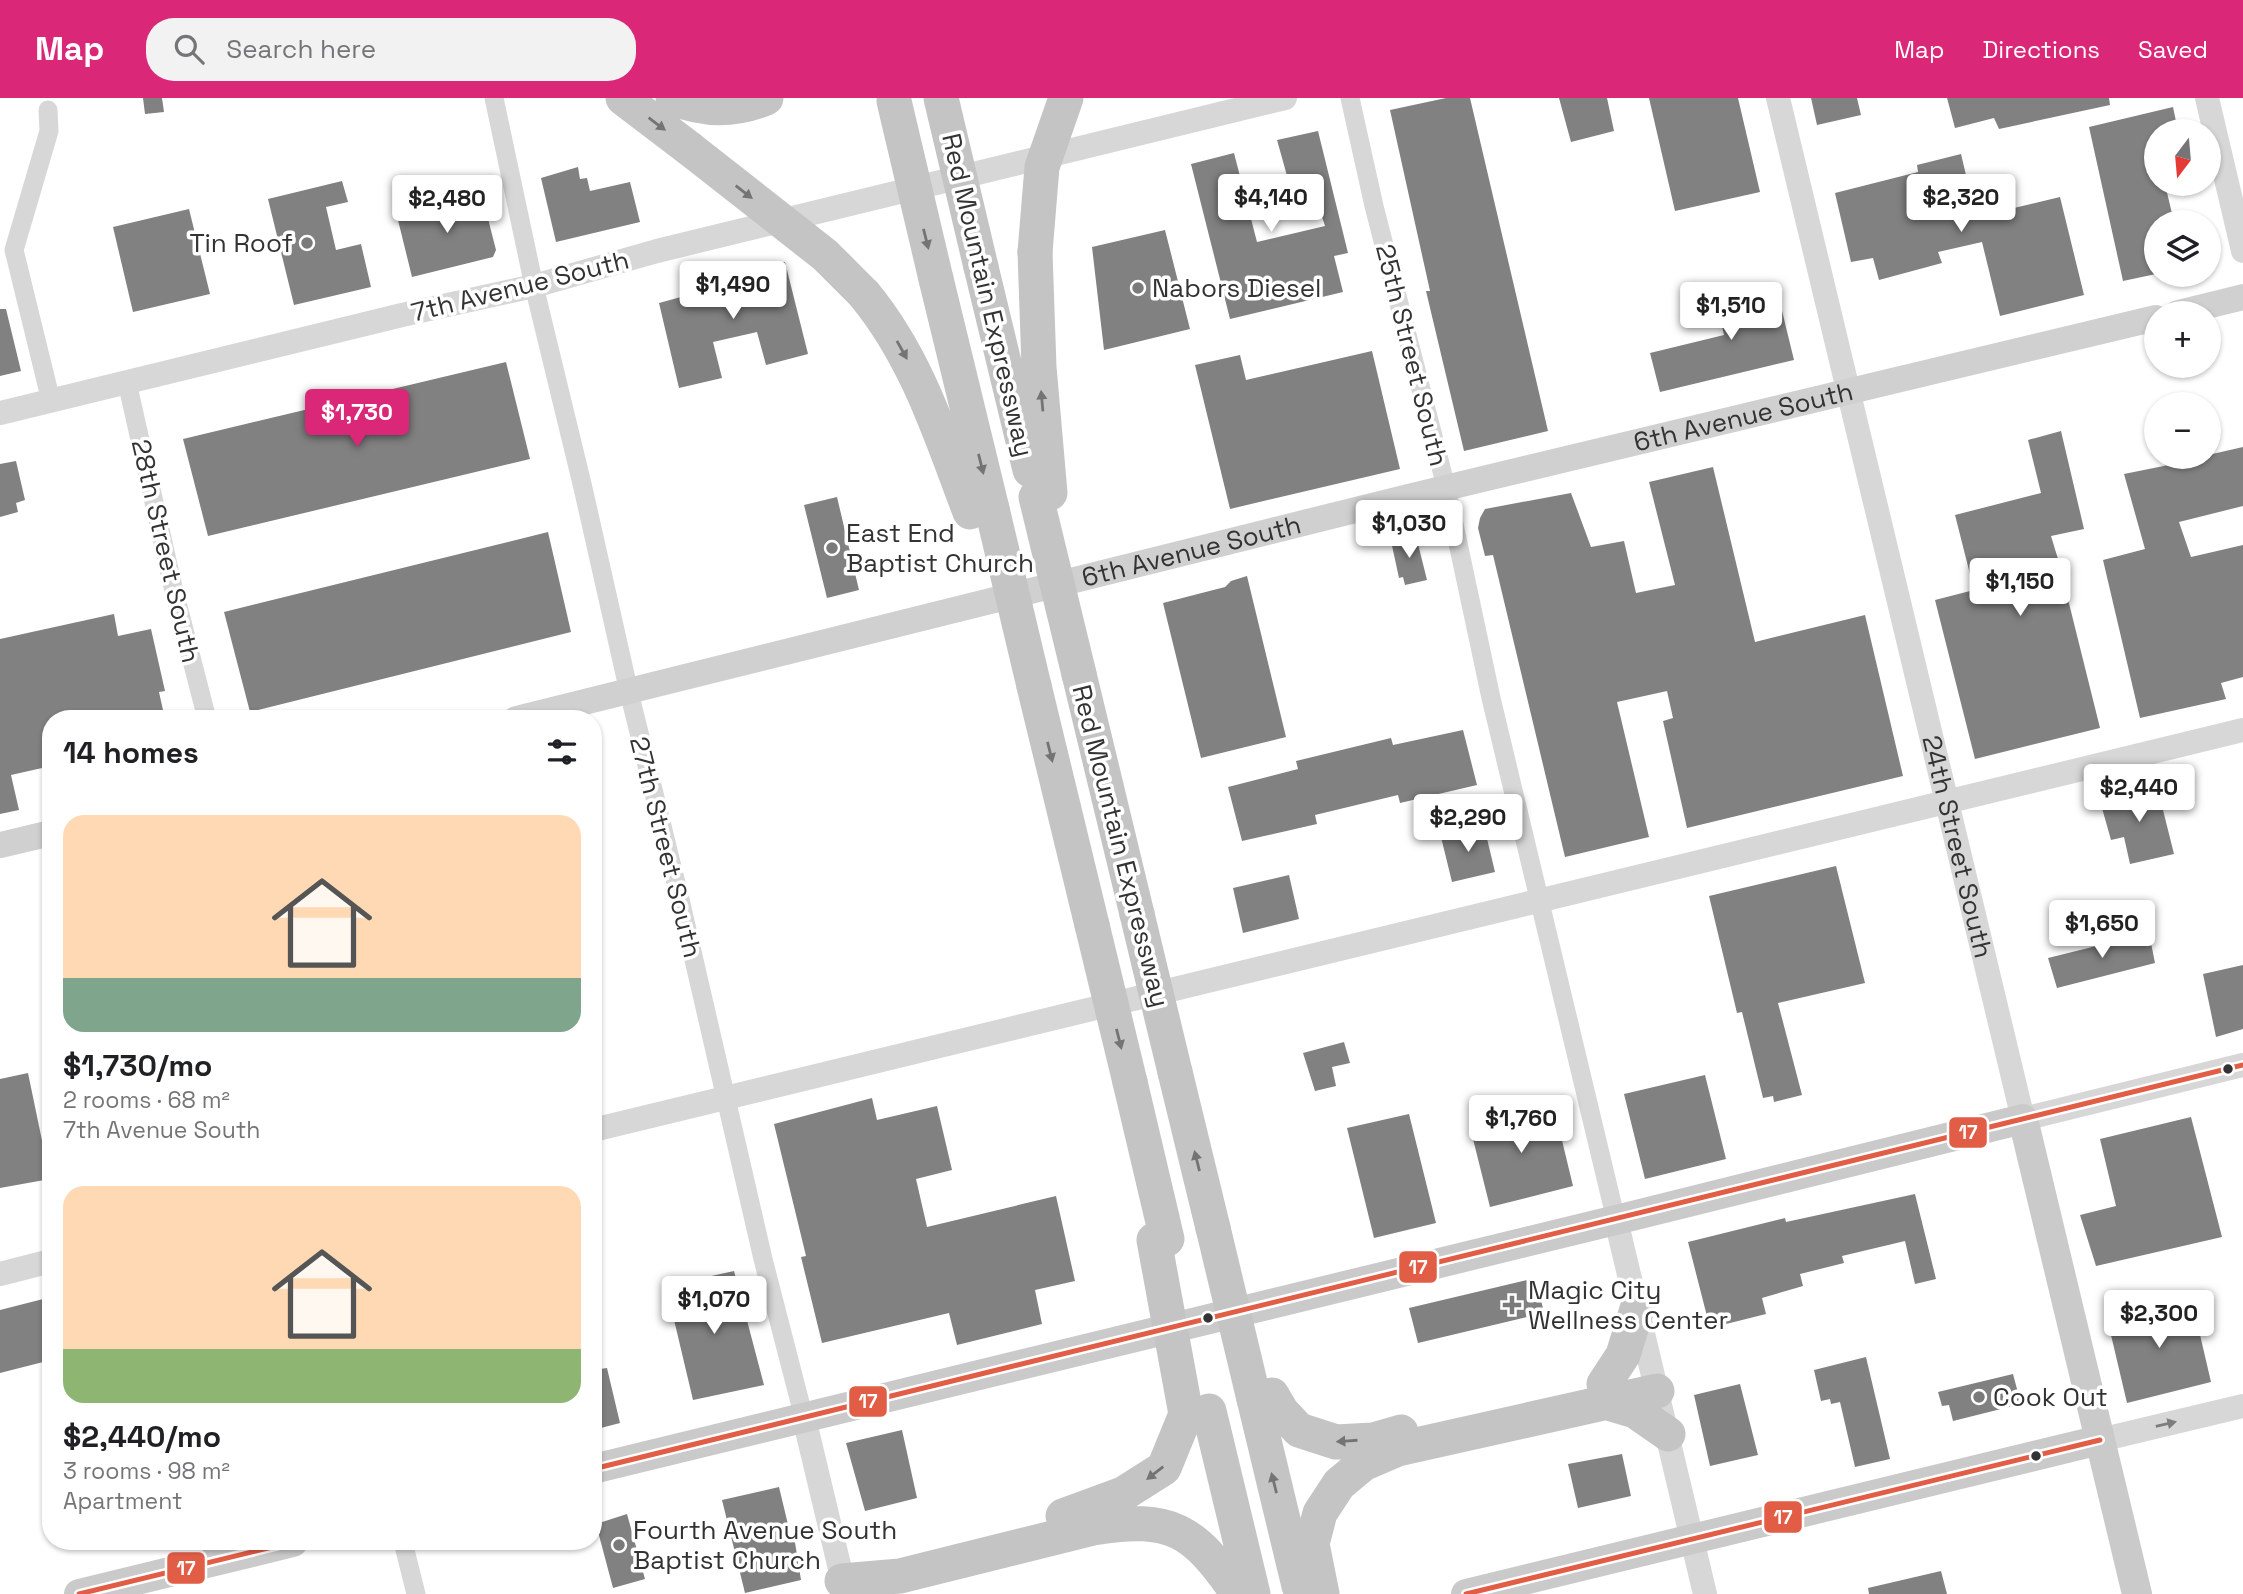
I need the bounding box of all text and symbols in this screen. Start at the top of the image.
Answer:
search box [146,18,636,81]
text: Map [35,28,104,70]
icon: search [170,30,208,68]
text: Search here [226,32,376,66]
text: Map [1894,34,1944,65]
text: Directions [1982,34,2100,65]
text: Saved [2138,34,2208,65]
one-way arrow [647,116,665,131]
north arrow [2144,119,2221,196]
map controls [2144,119,2221,469]
street label: Red Mountain Expressway [934,130,1042,460]
pin: $4,140 [1214,174,1328,234]
pin: $2,320 [1904,174,2018,234]
pin: $2,480 [390,176,504,235]
text: $4,140 [1234,182,1308,212]
text: $2,320 [1923,182,1999,212]
text: $2,480 [408,183,486,213]
one-way arrow [735,184,753,198]
button: layers [2144,210,2221,287]
place label: Tin Roof [189,226,293,260]
one-way arrow [921,228,932,250]
marker: Tin Roof [299,235,315,251]
street label: 25th Street South [1368,240,1456,470]
street label: 7th Avenue South [408,243,632,329]
pin: $1,490 [676,262,790,321]
text: $1,490 [696,269,770,299]
place label: Nabors Diesel [1152,271,1321,305]
marker: Nabors Diesel [1130,280,1146,296]
pin: $1,510 [1674,282,1788,342]
text: $1,510 [1696,290,1766,320]
button: + [2144,301,2221,378]
one-way arrow [896,341,908,360]
street label: 6th Avenue South [1630,374,1856,459]
pin: $1,730 [300,390,414,449]
one-way arrow [1036,390,1047,412]
button: − [2144,392,2221,469]
text: $1,730 [321,397,393,427]
street label: 28th Street South [124,436,208,666]
one-way arrow [976,453,987,475]
pin: $1,030 [1352,500,1466,560]
street label: 6th Avenue South [1078,507,1304,595]
text: $1,030 [1372,508,1446,538]
place label: East End Baptist Church [846,516,1034,580]
marker: East End Baptist Church [824,540,840,556]
pin: $1,150 [1963,559,2077,618]
text: $1,150 [1986,566,2055,596]
street label: Red Mountain Expressway [1064,681,1178,1011]
street label: 24th Street South [1915,732,2001,961]
text: 14 homes [63,733,199,772]
icon: filters [543,733,581,771]
street label: 27th Street South [622,733,710,961]
one-way arrow [1045,741,1056,763]
pin: $2,440 [2082,764,2196,824]
text: $2,440 [2100,772,2178,802]
pin: $2,290 [1411,794,1525,854]
text: $2,290 [1429,802,1507,832]
icon: home [259,860,385,986]
pin: $1,650 [2045,900,2159,960]
text: $1,650 [2065,908,2139,938]
one-way arrow [1114,1028,1125,1050]
text: $1,730/mo [63,1046,212,1085]
unlabelled marker [2221,1062,2235,1076]
text: 2 rooms · 68 m² [63,1085,230,1115]
pin: $1,760 [1464,1096,1578,1155]
text: $1,760 [1485,1103,1557,1133]
text: 7th Avenue South [63,1115,260,1145]
line badge: 17 [1948,1116,1988,1149]
text: 17 [1958,1120,1978,1145]
one-way arrow [1191,1150,1202,1172]
icon: home [259,1231,385,1357]
line badge: 17 [1398,1250,1438,1284]
text: 17 [1408,1255,1428,1280]
place label: Magic City Wellness Center [1528,1273,1728,1337]
pin: $1,070 [657,1276,771,1336]
text: $1,070 [678,1284,750,1314]
pin: $2,300 [2102,1290,2216,1350]
marker: Magic City Wellness Center [1502,1295,1522,1315]
text: $2,300 [2120,1298,2198,1328]
unlabelled marker [1201,1311,1215,1325]
place label: Cook Out [1993,1380,2108,1414]
line badge: 17 [848,1385,888,1418]
text: 17 [858,1389,878,1414]
marker: Cook Out [1971,1389,1987,1405]
text: $2,440/mo [63,1417,221,1456]
one-way arrow [2155,1419,2177,1430]
one-way arrow [1336,1436,1358,1447]
unlabelled marker [2029,1449,2043,1463]
text: 3 rooms · 98 m² [63,1456,230,1486]
one-way arrow [1147,1466,1165,1481]
one-way arrow [1269,1472,1280,1494]
text: Apartment [63,1486,183,1516]
line badge: 17 [1763,1500,1803,1534]
text: 17 [1773,1505,1793,1530]
place label: Fourth Avenue South Baptist Church [633,1513,897,1577]
marker: Fourth Avenue South Baptist Church [611,1537,627,1553]
line badge: 17 [166,1551,206,1585]
text: 17 [176,1556,196,1581]

